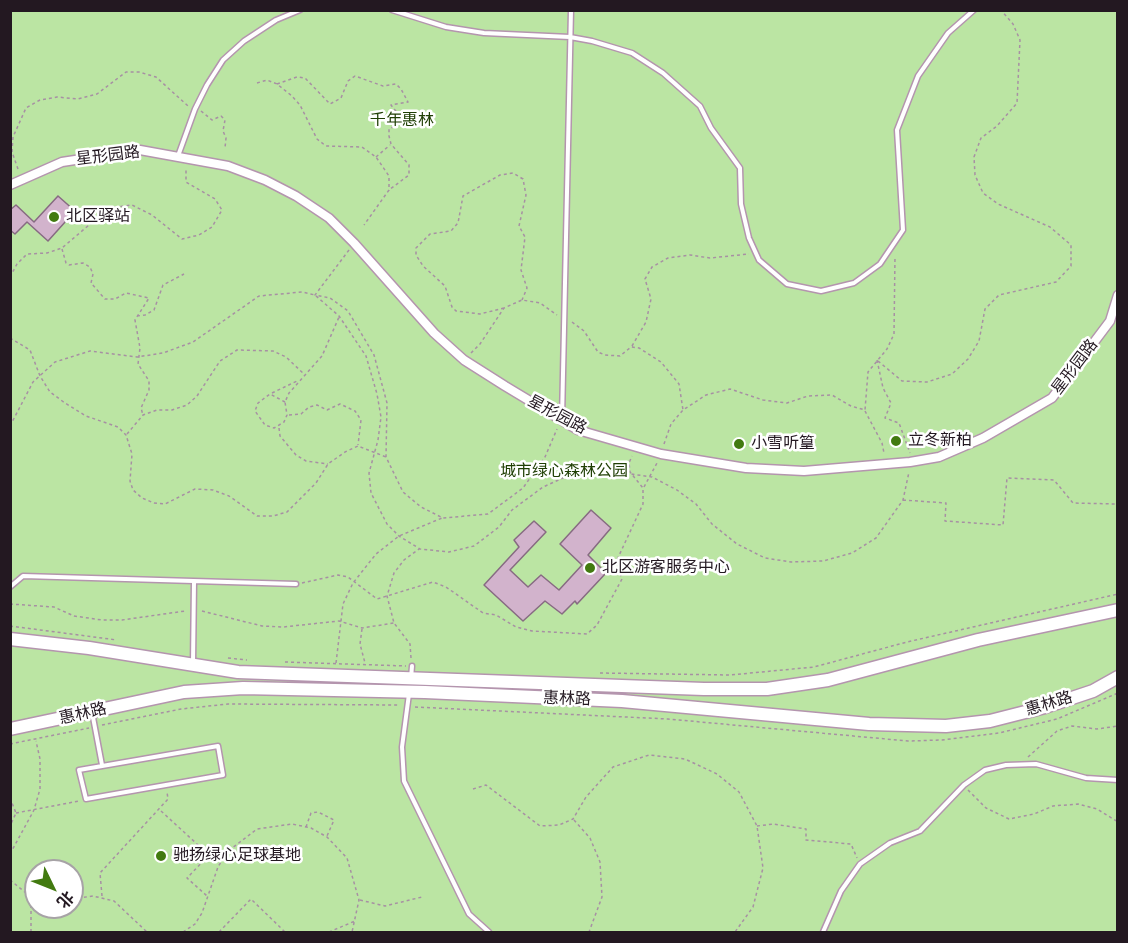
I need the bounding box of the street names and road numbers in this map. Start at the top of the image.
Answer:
street label: 星形园路 [75,143,141,169]
street label: 星形园路 [1048,336,1102,398]
street label: 星形园路 [524,392,590,438]
street label: 惠林路 [1023,688,1075,720]
street label: 惠林路 [543,689,591,709]
street label: 惠林路 [57,699,109,729]

